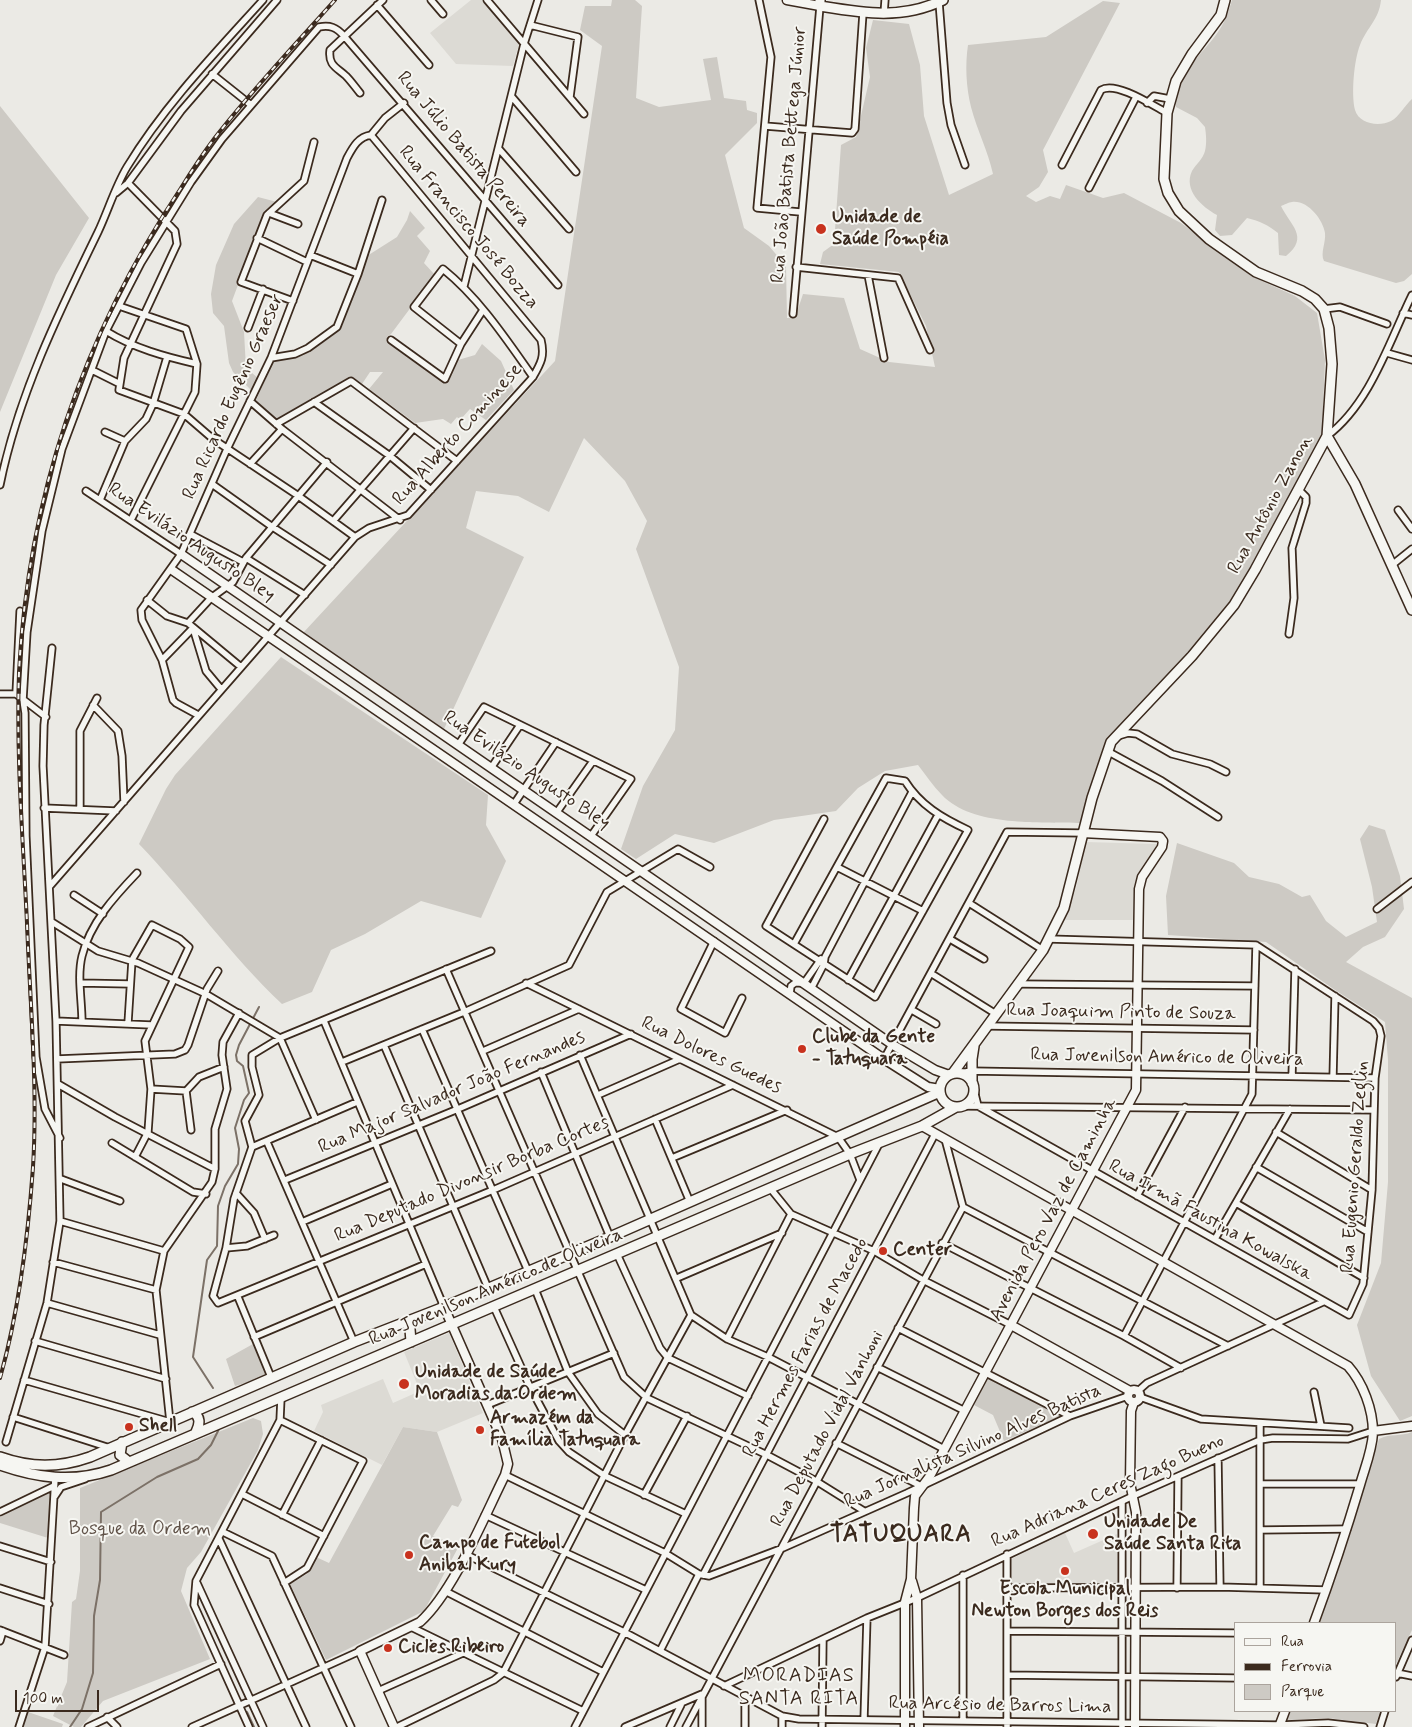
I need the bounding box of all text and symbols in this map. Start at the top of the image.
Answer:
street label: Rua João Batista Bettega Júnior [767,26,813,284]
street label: Rua Júlio Batista Pereira [391,67,535,233]
street label: Rua Francisco José Bozza [393,142,543,314]
place label: Unidade de Saúde Pompéia [832,207,949,251]
marker: Unidade de Saúde Pompéia [814,222,828,236]
street label: Rua Ricardo Eugênio Graeser [178,291,290,503]
street label: Rua Alberto Cominese [388,359,528,511]
street label: Rua Antônio Zanon [1223,432,1319,578]
street label: Rua Evilázio Augusto Bley [103,478,279,608]
street label: Rua Evilázio Augusto Bley [438,706,614,836]
street label: Rua Joaquim Pinto de Souza [1006,1000,1236,1026]
street label: Rua Dolores Guedes [637,1012,785,1100]
street label: Rua Major Salvador João Fernandes [315,1026,589,1160]
place label: Clube da Gente - Tatuquara [812,1027,935,1071]
marker: Clube da Gente - Tatuquara [796,1043,808,1055]
street label: Rua Jovenilson Américo de Oliveira [1030,1044,1304,1072]
street label: Rua Eugenio Geraldo Zeglin [1337,1060,1375,1274]
street label: Avenida Pero Vaz de Caminha [985,1094,1123,1326]
street label: Rua Deputado Divonsir Borba Cortes [331,1112,613,1248]
street label: Rua Irmã Faustina Kowalska [1104,1155,1316,1287]
street label: Rua Jovenilson Américo de Oliveira [366,1224,626,1352]
street label: Rua Hermes Farias de Macedo [738,1234,874,1462]
place label: Center [893,1240,952,1262]
marker: Center [877,1245,889,1257]
street label: Rua Deputado Vidal Vanhoni [766,1327,890,1531]
place label: Unidade de Saúde Moradias da Ordem [415,1362,577,1406]
marker: Unidade de Saúde Moradias da Ordem [397,1377,411,1391]
street label: Rua Jornalista Silvino Alves Batista [841,1380,1105,1514]
place label: Armazém da Família Tatuquara [490,1408,640,1452]
place label: Shell [139,1416,177,1438]
marker: Shell [123,1421,135,1433]
marker: Armazém da Família Tatuquara [474,1424,486,1436]
street label: Rua Adriana Ceres Zago Bueno [988,1430,1228,1554]
place label: Unidade De Saúde Santa Rita [1104,1512,1241,1556]
park label: Bosque da Ordem [69,1519,211,1541]
district label: TATUQUARA [828,1522,974,1550]
marker: Unidade De Saúde Santa Rita [1086,1527,1100,1541]
place label: Campo de Futebol Anibal Kury [419,1533,560,1577]
marker: Campo de Futebol Anibal Kury [403,1549,415,1561]
marker: Escola Municipal Newton Borges dos Reis [1059,1565,1071,1577]
place label: Escola Municipal Newton Borges dos Reis [972,1579,1158,1623]
legend [1234,1622,1397,1712]
text: Rua [1281,1632,1304,1652]
place label: Cicles Ribeiro [398,1637,504,1659]
marker: Cicles Ribeiro [382,1642,394,1654]
text: Ferrovia [1281,1657,1332,1677]
district label: MORADIAS SANTA RITA [736,1665,862,1712]
scale bar [18,1680,101,1712]
text: Parque [1281,1682,1324,1702]
text: 100 m [23,1689,63,1709]
street label: Rua Arcésio de Barros Lima [888,1693,1112,1719]

